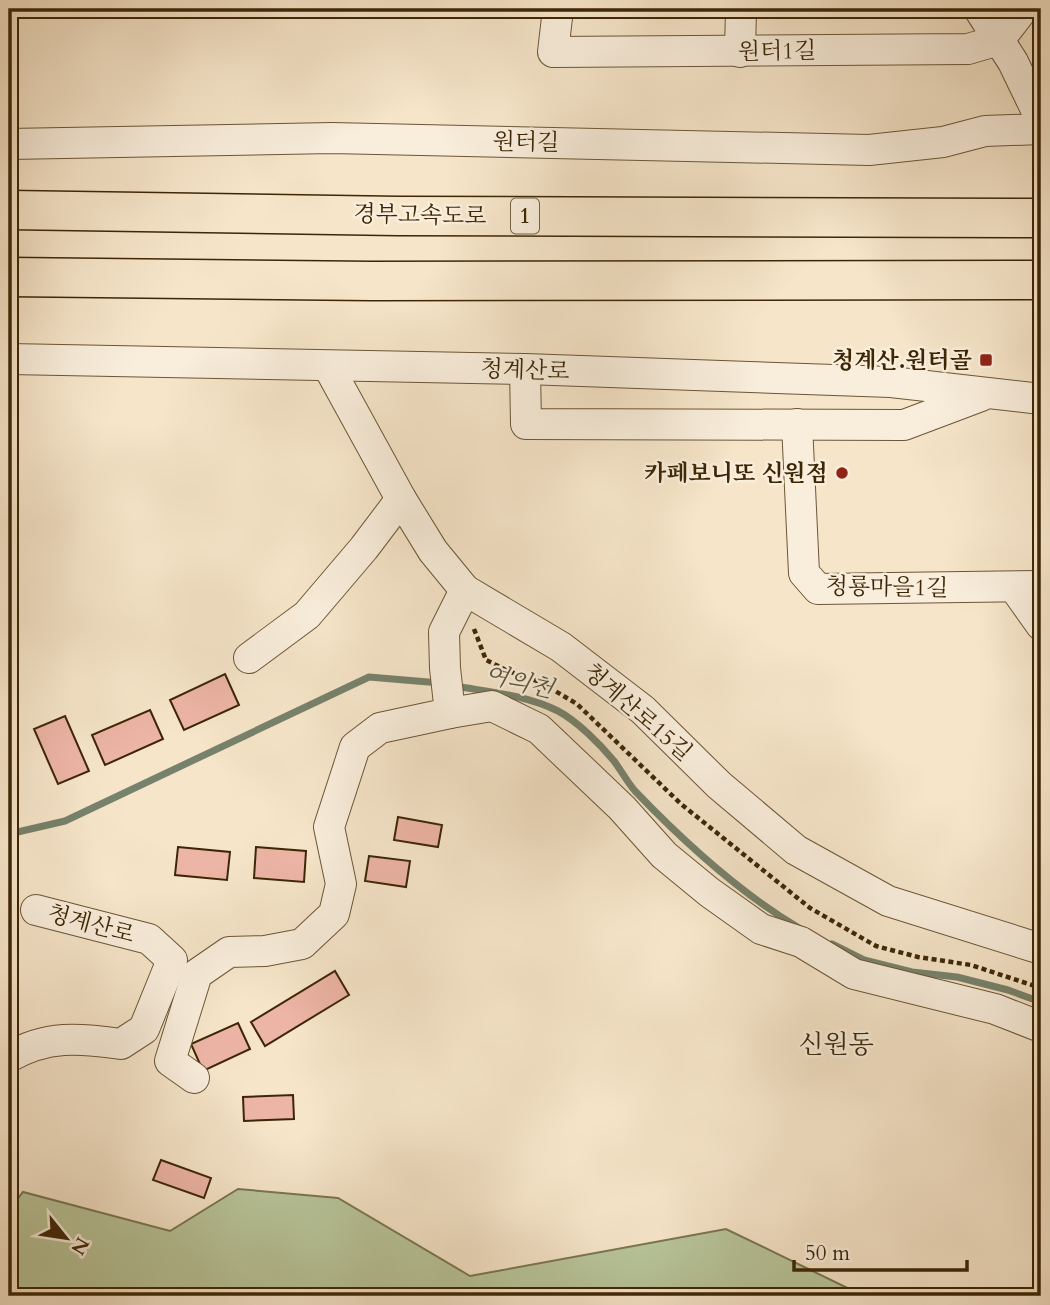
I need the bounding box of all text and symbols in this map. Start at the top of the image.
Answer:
street label: 원터1길 [738,35,816,67]
street label: 원터길 [492,126,560,158]
street label: 경부고속도로 [353,198,487,232]
road number: 1 [511,198,539,234]
place label: 청계산.원터골 [832,345,972,376]
marker: 청계산.원터골 [978,352,994,368]
street label: 청계산로 [480,353,570,387]
place label: 카페보니또 신원점 [644,458,828,489]
marker: 카페보니또 신원점 [834,465,850,481]
street label: 청룡마을1길 [825,570,949,604]
street label: 청계산로15길 [577,656,699,768]
water label: 여의천 [481,658,558,707]
street label: 청계산로 [44,898,138,950]
district label: 신원동 [798,1027,874,1062]
north arrow [32,1204,102,1274]
scale bar [794,1228,968,1272]
text: N [64,1232,95,1260]
text: 50 m [805,1239,850,1268]

